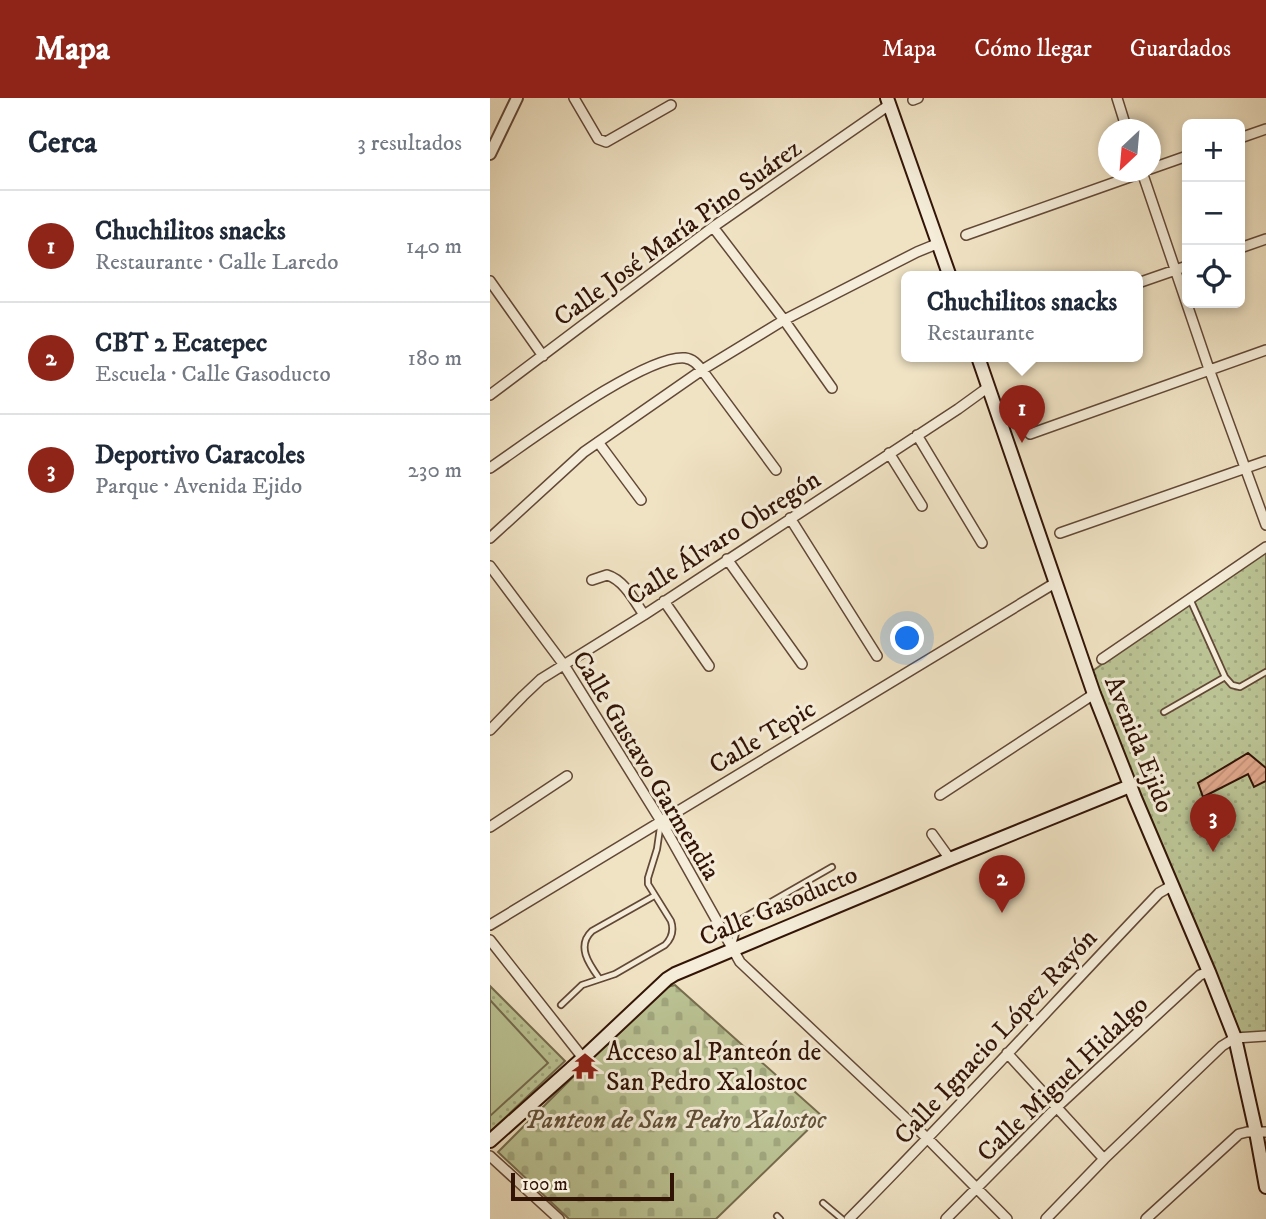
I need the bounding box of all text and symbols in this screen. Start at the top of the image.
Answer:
text: Mapa [35,29,110,70]
text: Mapa [882,34,936,64]
text: Cómo llegar [974,34,1092,64]
text: Guardados [1130,34,1231,64]
north arrow [1098,119,1161,182]
map controls [1182,119,1245,308]
button: + [1182,119,1245,182]
text: Cerca [28,125,97,162]
text: 3 resultados [357,129,462,158]
street label: Calle José María Pino Suárez [548,132,808,334]
button: − [1182,182,1245,245]
text: Chuchilitos snacks [95,215,286,248]
text: 1 [47,232,55,261]
text: 140 m [406,232,462,261]
button: locate [1182,245,1245,308]
text: Restaurante · Calle Laredo [95,248,339,277]
popup [901,271,1143,362]
text: Chuchilitos snacks [927,286,1117,319]
text: Restaurante [927,319,1034,348]
text: CBT 2 Ecatepec [95,327,267,360]
text: 2 [45,344,57,373]
text: 180 m [407,344,462,373]
text: Escuela · Calle Gasoducto [95,360,331,389]
pin: 1 [999,385,1045,443]
text: Deportivo Caracoles [95,439,305,472]
text: 3 [47,456,55,485]
text: 230 m [408,456,462,485]
street label: Calle Álvaro Obregón [620,462,827,613]
text: Parque · Avenida Ejido [95,472,302,501]
your location [890,621,924,655]
street label: Calle Gustavo Garmendia [564,645,727,886]
street label: Avenida Ejido [1096,671,1181,818]
street label: Calle Tepic [703,693,822,782]
pin: 3 [1190,794,1236,852]
pin: 2 [979,855,1025,913]
street label: Calle Gasoducto [695,858,863,954]
street label: Calle Ignacio López Rayón [888,922,1105,1152]
street label: Calle Miguel Hidalgo [970,989,1156,1169]
place label: Acceso al Panteón de San Pedro Xalostoc [606,1036,821,1099]
temple icon: Acceso al Panteón de San Pedro Xalostoc [570,1051,600,1081]
park label: Panteon de San Pedro Xalostoc [524,1104,827,1137]
scale bar [511,1170,674,1202]
text: 100 m [522,1173,568,1196]

